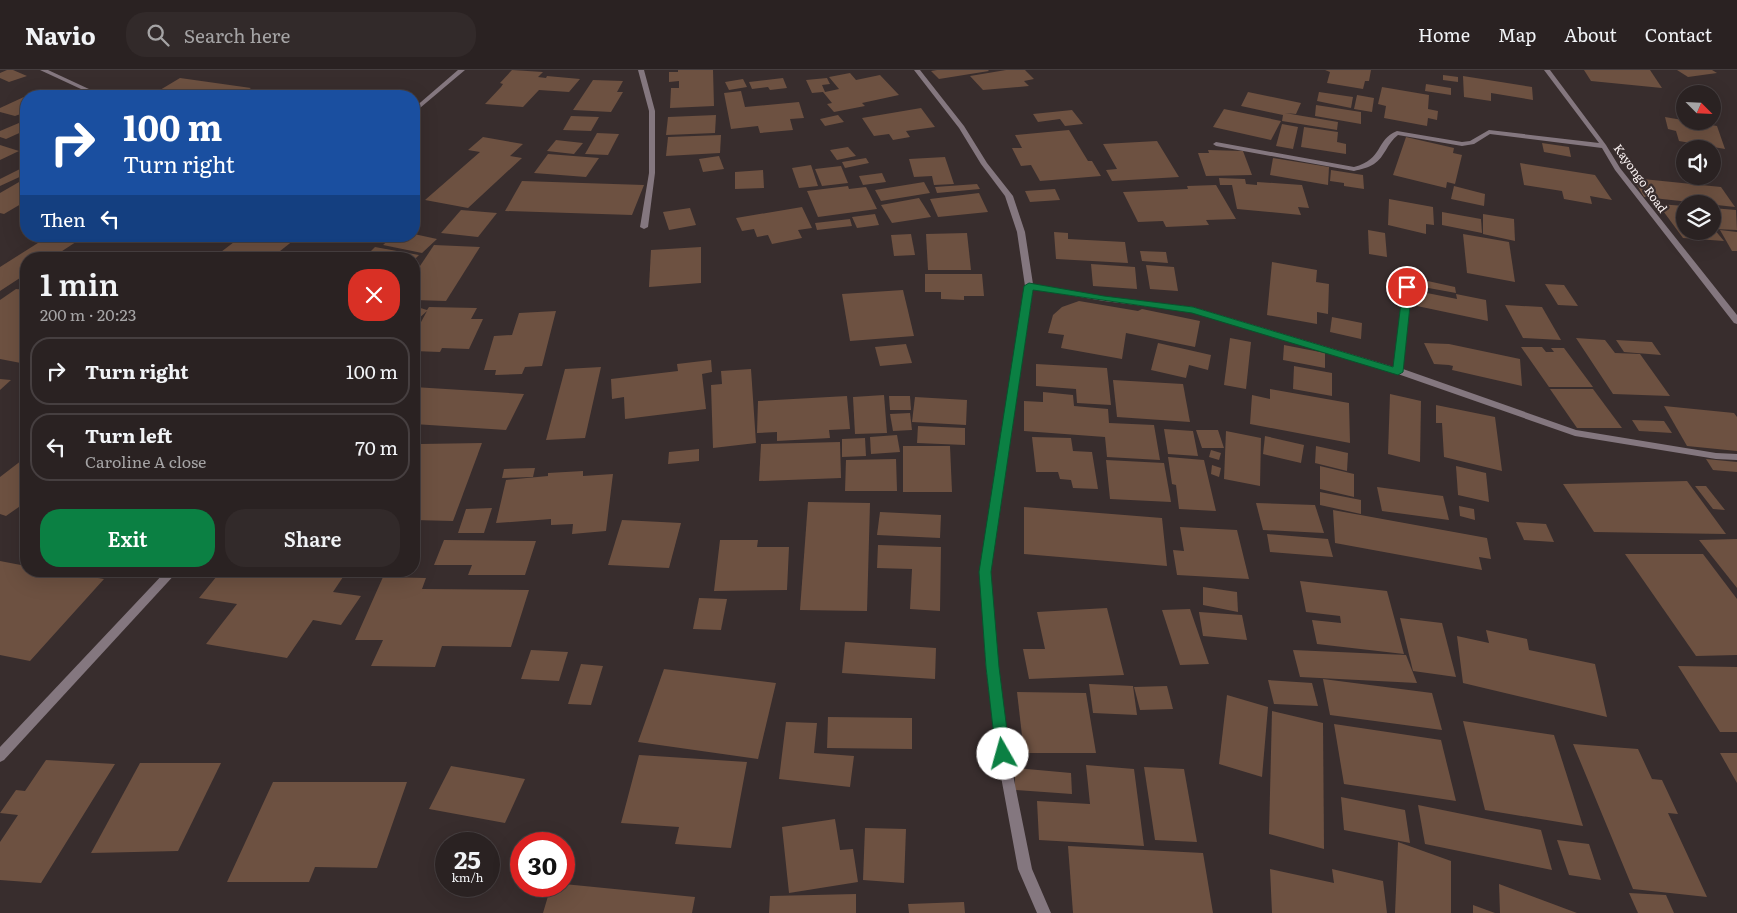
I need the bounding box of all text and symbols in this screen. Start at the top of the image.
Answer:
search box [126,12,476,57]
text: Navio [25,17,96,52]
icon: search [144,21,172,49]
text: Search here [184,21,290,49]
text: Home [1418,21,1470,48]
text: Map [1498,21,1536,48]
text: About [1564,21,1617,48]
text: Contact [1645,21,1712,48]
north arrow [1676,85,1721,130]
map controls [1676,85,1721,240]
text: 100 m [123,100,223,152]
icon: right [40,110,105,175]
street label: Kayongo Road [1610,140,1673,217]
button: sound [1676,140,1721,185]
text: Turn right [123,147,235,180]
button: layers [1676,195,1721,240]
text: Then [40,205,86,233]
icon: left [96,205,124,233]
text: 1 min [40,261,119,305]
pin [1386,266,1428,308]
button: close [348,269,400,321]
icon: arrive [1393,273,1421,301]
text: 200 m · 20:23 [40,302,136,326]
icon: right [42,357,70,385]
text: Turn right [85,357,189,385]
text: 100 m [346,357,398,385]
text: Turn left [85,421,172,449]
icon: left [42,433,70,461]
text: 70 m [355,433,398,461]
text: Caroline A close [85,449,206,473]
button: Exit [40,509,215,567]
button: Share [225,509,400,567]
position arrow [976,727,1028,779]
speed limit sign: 30 [510,832,575,897]
text: 25 [454,840,481,877]
text: km/h [452,868,483,886]

